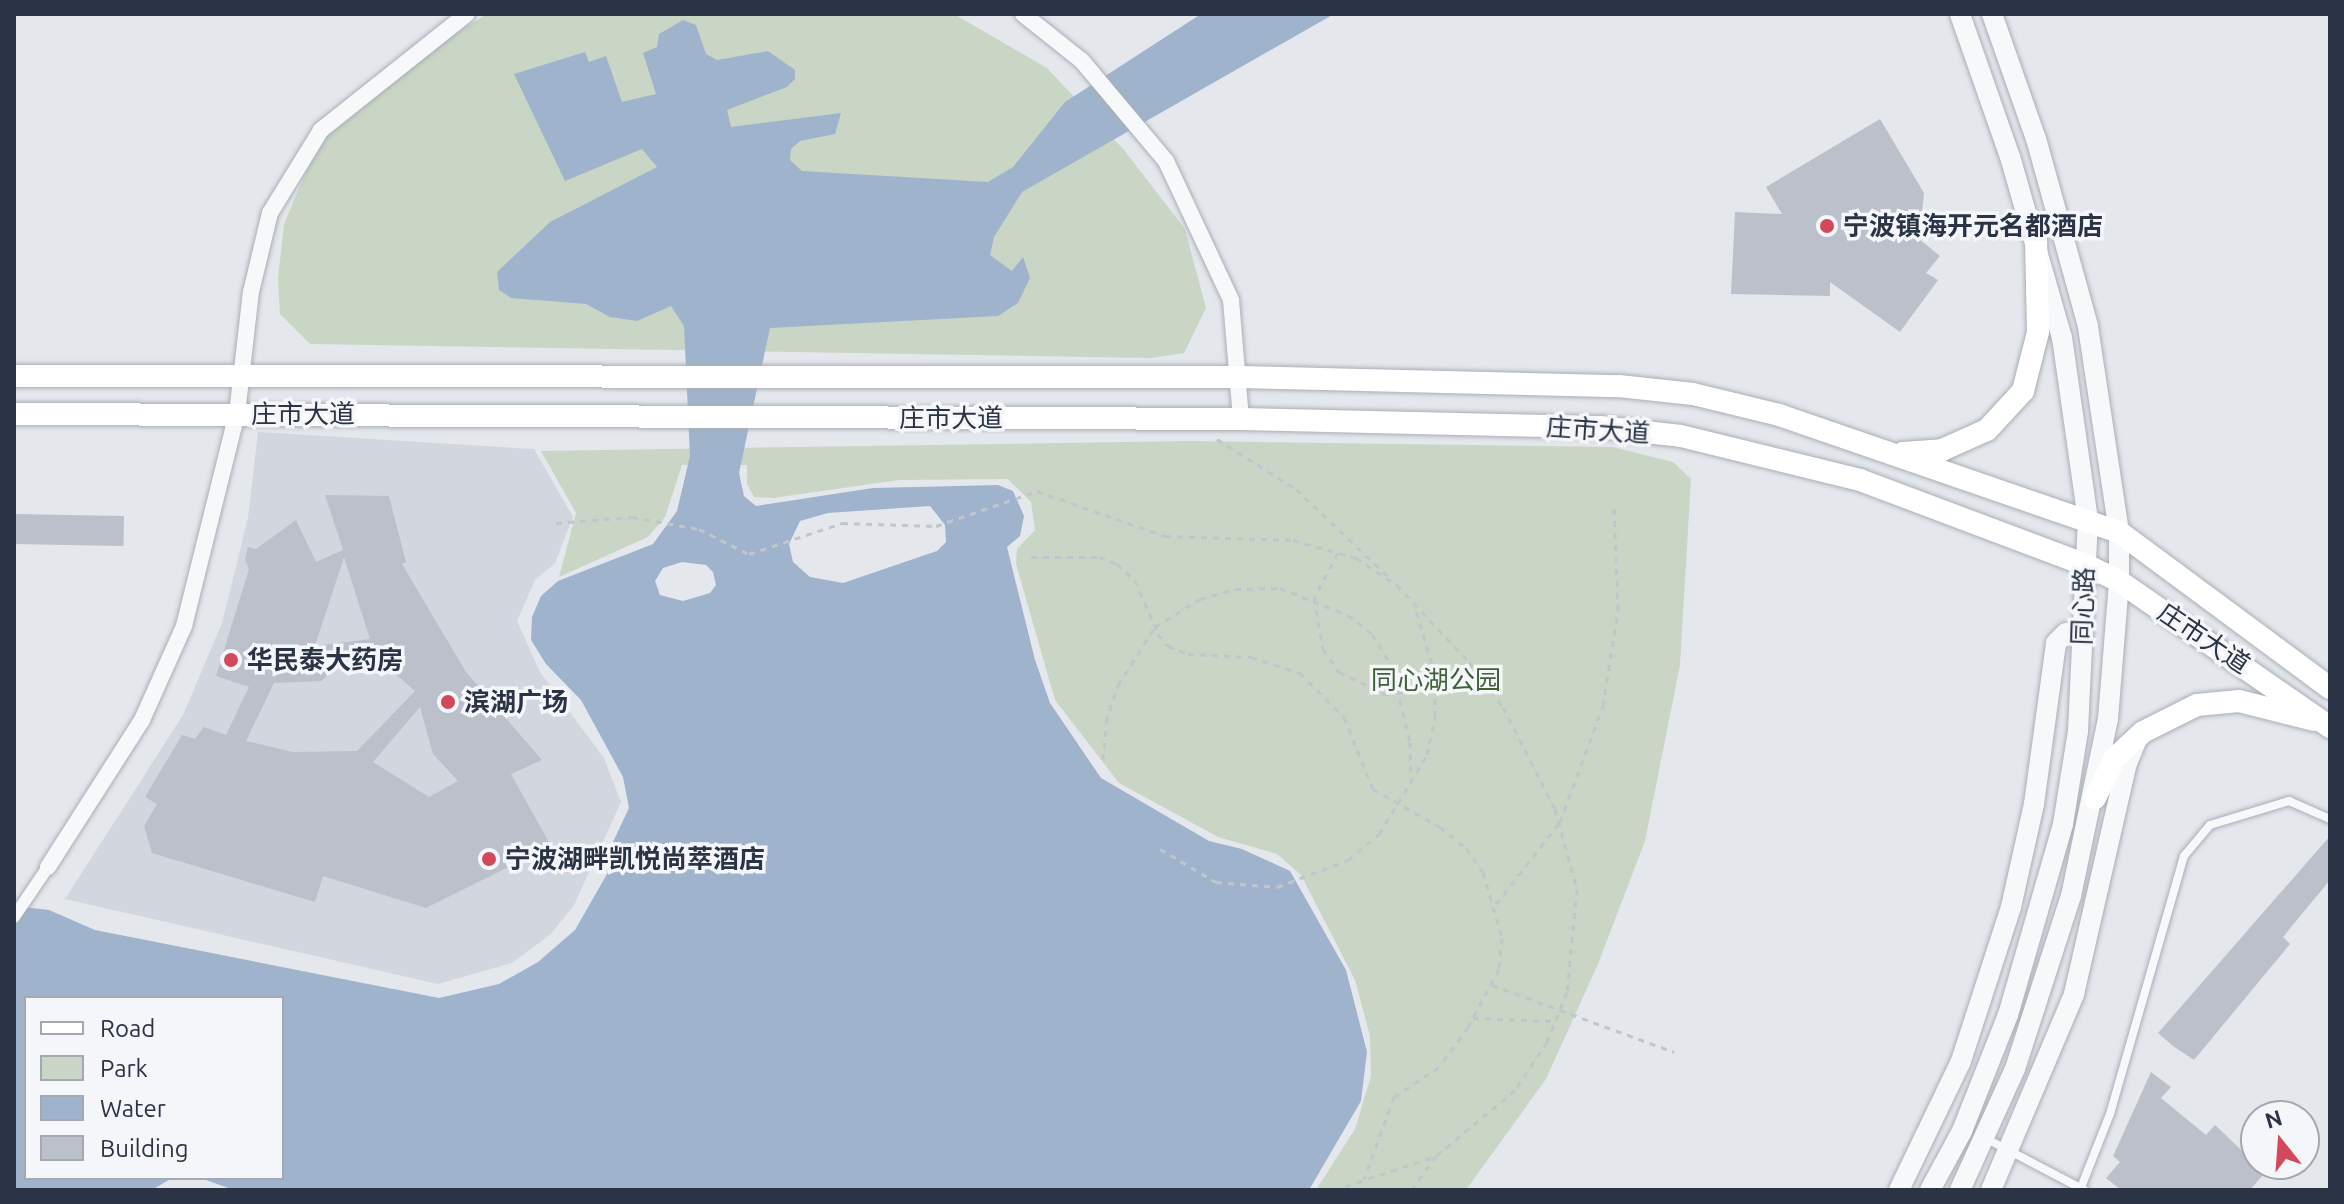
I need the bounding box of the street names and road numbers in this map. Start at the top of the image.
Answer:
street label: 庄市大道 [251,398,355,430]
street label: 庄市大道 [899,402,1003,434]
street label: 庄市大道 [1545,411,1651,449]
street label: 同心路 [2066,566,2100,646]
street label: 庄市大道 [2152,596,2256,680]

